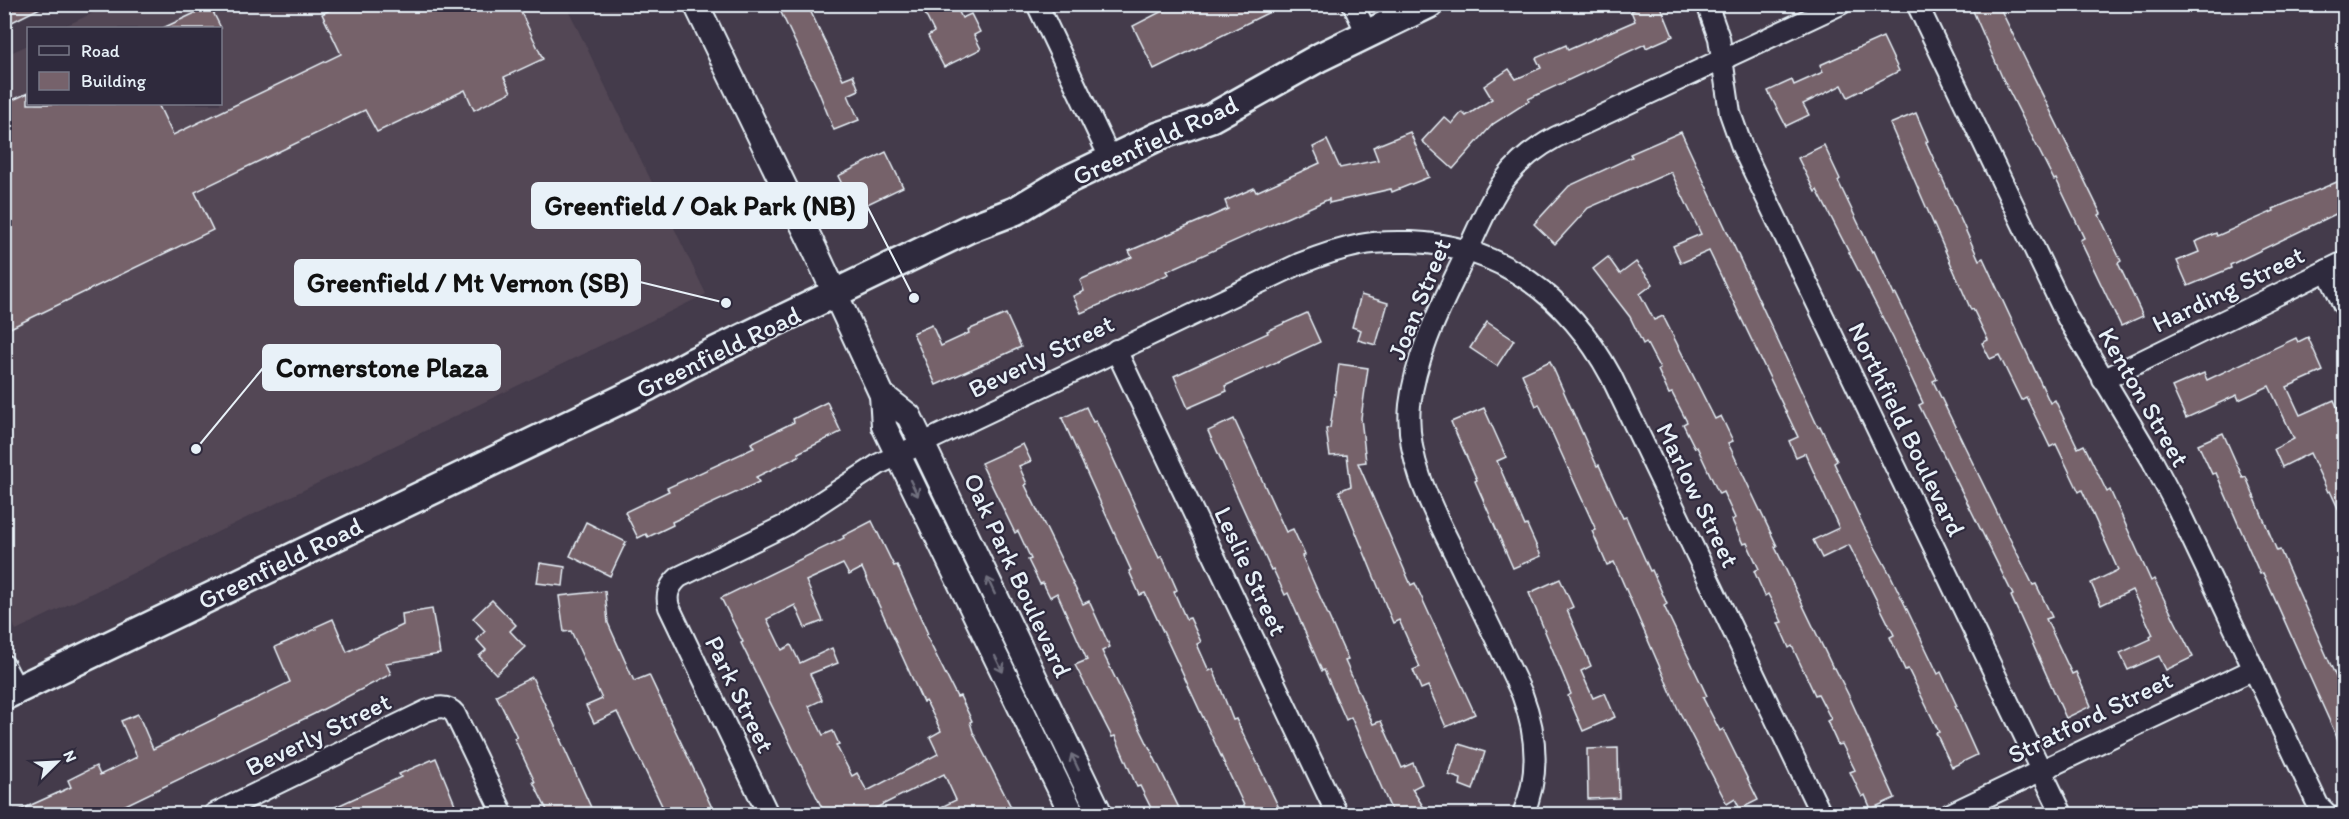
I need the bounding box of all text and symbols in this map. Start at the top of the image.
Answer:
legend [27,27,222,105]
text: Road [81,40,120,62]
text: Building [81,70,147,92]
street label: Greenfield Road [1067,88,1243,192]
callout: Greenfield / Oak Park (NB) [532,183,867,228]
text: Greenfield / Oak Park (NB) [544,189,856,222]
street label: Joan Street [1380,233,1458,364]
street label: Harding Street [2147,238,2310,340]
callout: Greenfield / Mt Vernon (SB) [295,260,640,305]
text: Greenfield / Mt Vernon (SB) [307,266,629,299]
street label: Greenfield Road [631,298,806,406]
street label: Beverly Street [963,307,1119,405]
street label: Northfield Boulevard [1841,317,1973,541]
street label: Kenton Street [2091,321,2197,473]
callout: Cornerstone Plaza [263,345,500,390]
text: Cornerstone Plaza [276,351,489,384]
street label: Marlow Street [1649,417,1747,573]
street label: Oak Park Boulevard [957,468,1080,683]
one-way arrow [909,479,921,497]
street label: Leslie Street [1207,501,1295,641]
street label: Greenfield Road [193,509,368,617]
one-way arrow [984,577,996,595]
street label: Park Street [698,630,782,758]
one-way arrow [994,654,1006,672]
street label: Stratford Street [2003,663,2178,771]
street label: Beverly Street [240,685,396,783]
north arrow [27,732,87,792]
text: N [59,747,81,765]
one-way arrow [1068,753,1080,771]

